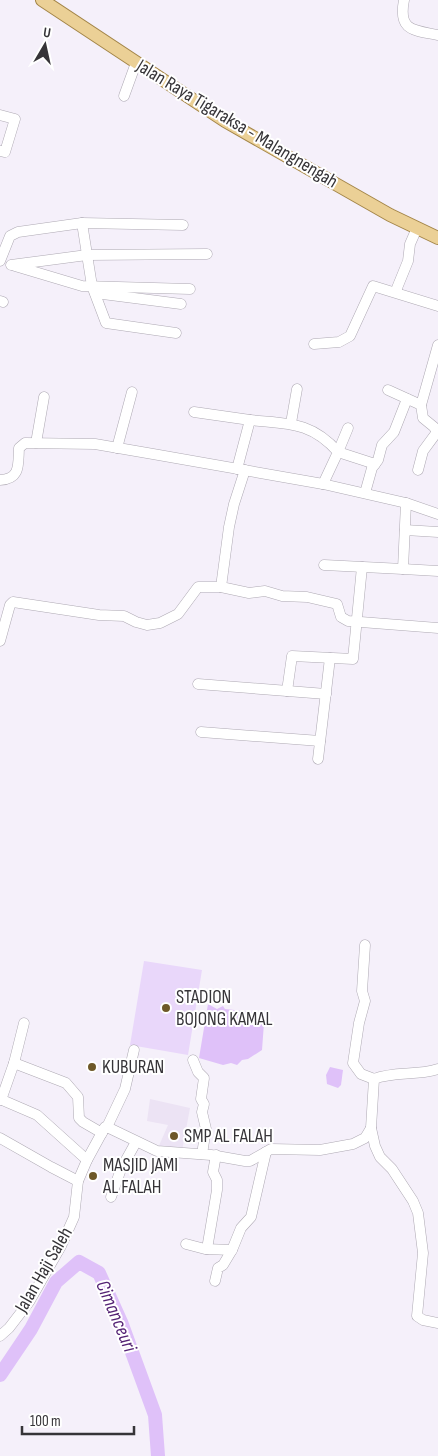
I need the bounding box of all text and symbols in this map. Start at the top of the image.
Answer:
north arrow [20,20,70,70]
text: U [42,24,52,42]
street label: Jalan Raya Tigaraksa - Malangnengah [131,54,342,193]
place label: STADION BOJONG KAMAL [176,986,272,1031]
marker: STADION BOJONG KAMAL [160,1002,172,1014]
place label: KUBURAN [102,1056,164,1079]
marker: KUBURAN [86,1061,98,1073]
place label: SMP AL FALAH [184,1125,273,1148]
marker: SMP AL FALAH [168,1130,180,1142]
place label: MASJID JAMI AL FALAH [102,1154,178,1199]
marker: MASJID JAMI AL FALAH [87,1170,99,1182]
street label: Jalan Haji Saleh [10,1223,78,1318]
water label: Cimanceuri [90,1277,142,1357]
scale bar [22,1404,135,1436]
text: 100 m [30,1412,61,1431]

